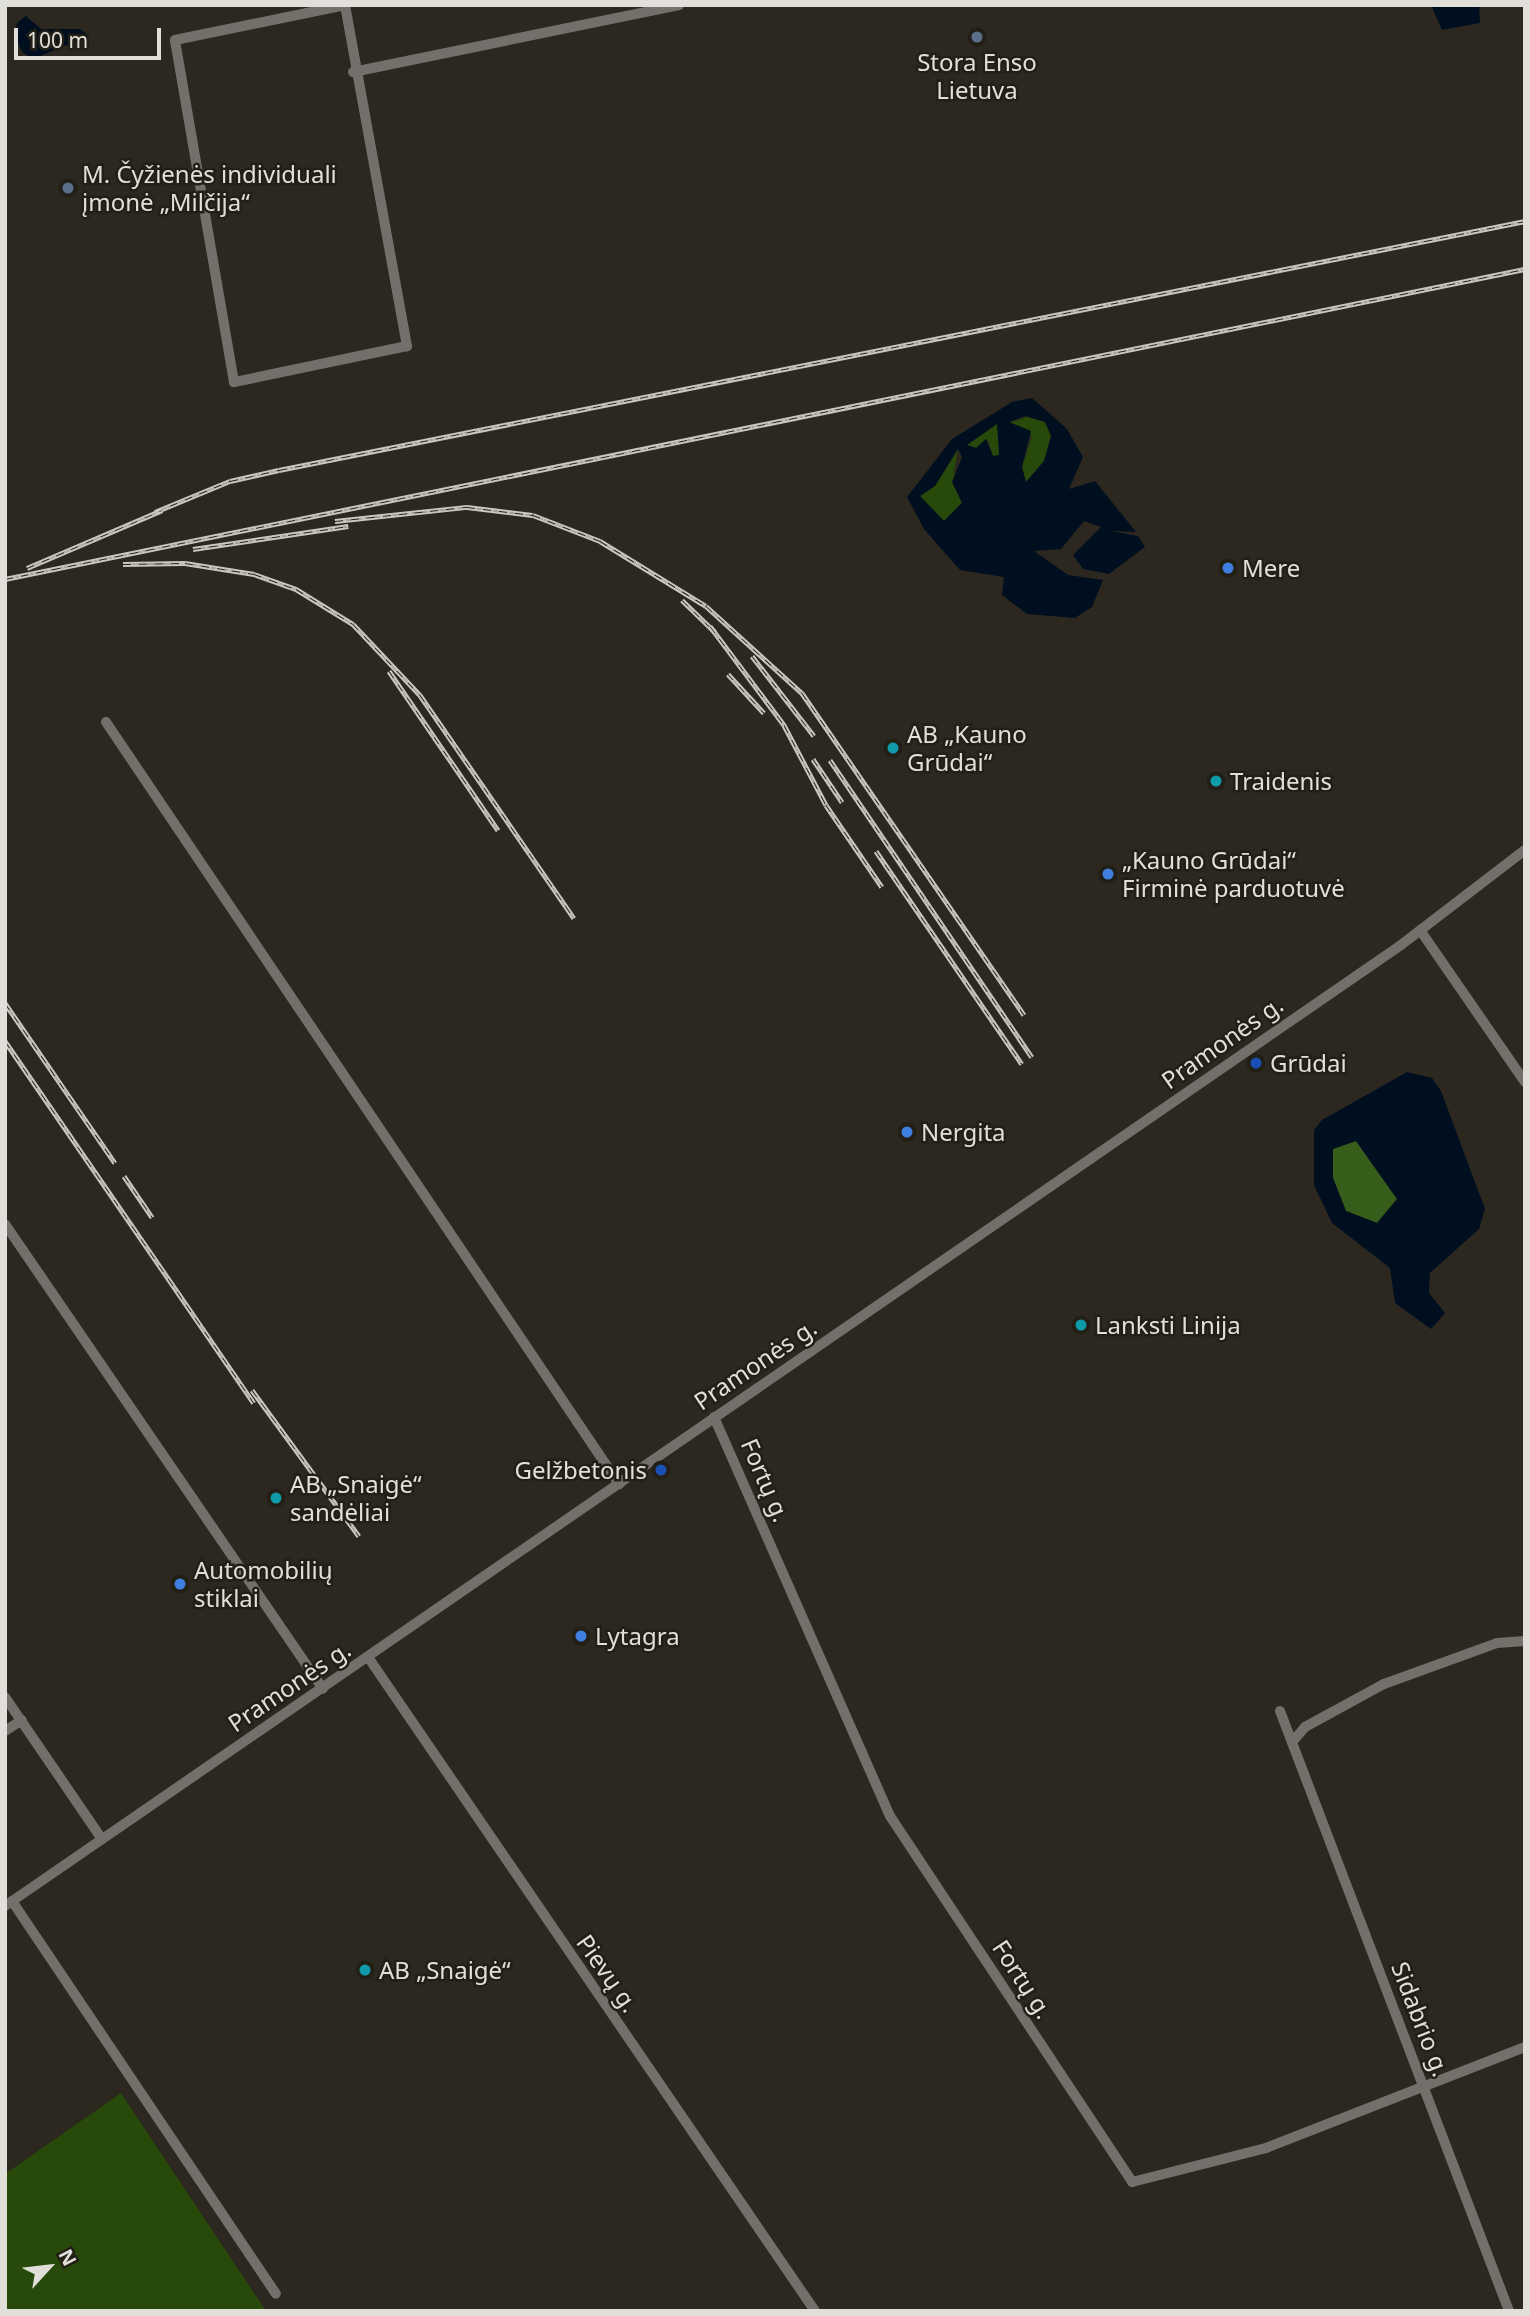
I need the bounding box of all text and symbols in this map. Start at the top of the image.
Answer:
scale bar [18,14,164,58]
text: 100 m [27,26,88,54]
marker: Stora Enso Lietuva [969,29,985,45]
place label: Stora Enso Lietuva [917,48,1037,104]
place label: M. Čyžienės individuali įmonė „Milčija“ [82,160,337,216]
marker: M. Čyžienės individuali įmonė „Milčija“ [60,180,76,196]
place label: Mere [1242,554,1300,582]
marker: Mere [1220,560,1236,576]
place label: AB „Kauno Grūdai“ [907,720,1027,776]
marker: AB „Kauno Grūdai“ [885,740,901,756]
place label: Traidenis [1230,767,1332,795]
marker: Traidenis [1208,773,1224,789]
place label: „Kauno Grūdai“ Firminė parduotuvė [1122,846,1345,902]
marker: „Kauno Grūdai“ Firminė parduotuvė [1100,866,1116,882]
street label: Pramonės g. [1156,990,1288,1094]
place label: Grūdai [1270,1049,1347,1077]
marker: Grūdai [1248,1055,1264,1071]
place label: Nergita [921,1118,1006,1146]
marker: Nergita [899,1124,915,1140]
place label: Lanksti Linija [1095,1311,1241,1339]
street label: Pramonės g. [688,1312,822,1416]
marker: Lanksti Linija [1073,1317,1089,1333]
street label: Fortų g. [736,1434,796,1526]
place label: Gelžbetonis [515,1456,647,1484]
marker: Gelžbetonis [653,1462,669,1478]
place label: AB „Snaigė“ sandėliai [290,1470,422,1526]
marker: AB „Snaigė“ sandėliai [268,1490,284,1506]
place label: Automobilių stiklai [194,1556,332,1612]
marker: Automobilių stiklai [172,1576,188,1592]
place label: Lytagra [595,1622,680,1650]
marker: Lytagra [573,1628,589,1644]
street label: Pramonės g. [222,1634,356,1738]
street label: Pievų g. [571,1929,645,2017]
street label: Fortų g. [987,1934,1059,2024]
place label: AB „Snaigė“ [379,1956,511,1984]
street label: Sidabrio g. [1386,1958,1456,2080]
marker: AB „Snaigė“ [357,1962,373,1978]
north arrow [14,2232,84,2302]
text: N [53,2245,83,2270]

